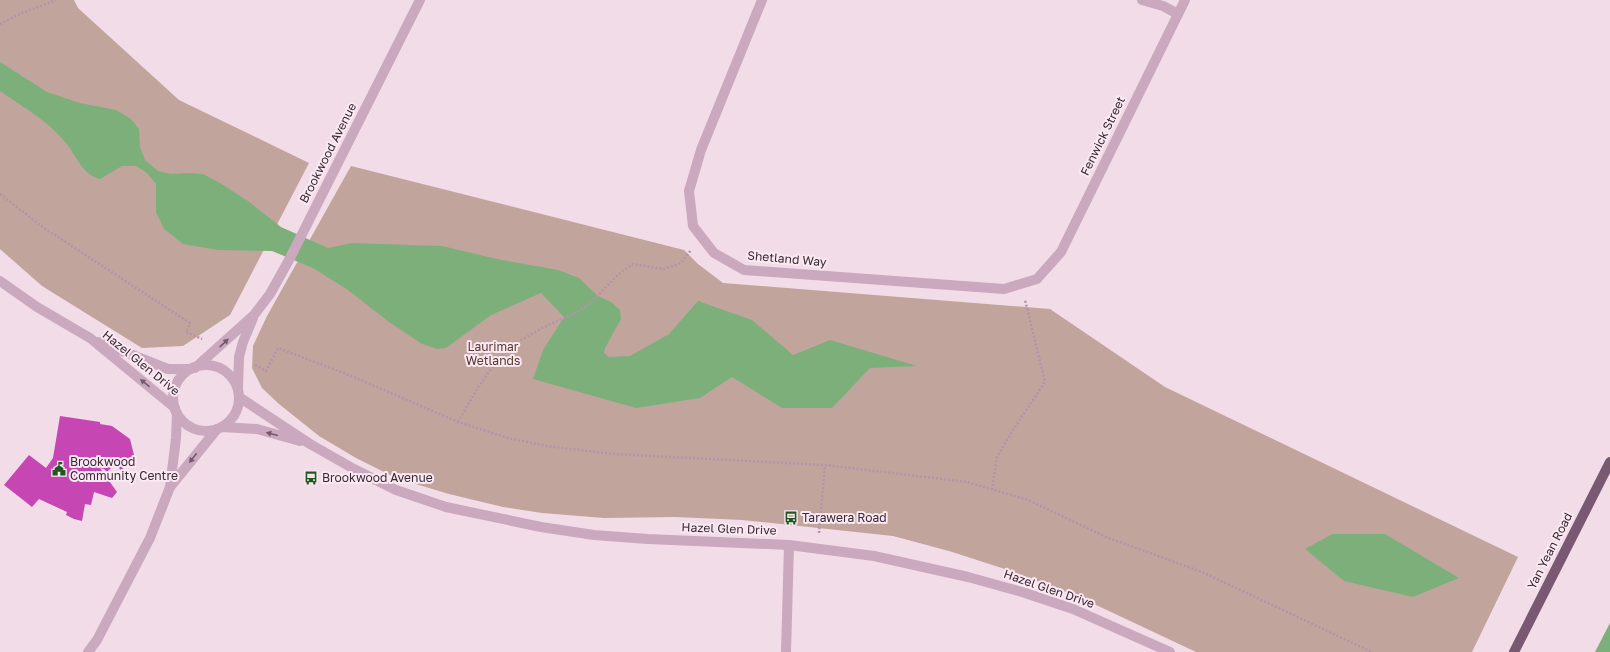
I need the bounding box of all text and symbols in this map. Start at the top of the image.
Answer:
street label: Fenwick Street [1077,94,1128,178]
street label: Brookwood Avenue [296,100,359,205]
street label: Shetland Way [747,248,828,269]
street label: Hazel Glen Drive [100,327,183,398]
one-way arrow [219,338,230,347]
park label: Laurimar Wetlands [466,339,520,368]
one-way arrow [140,379,151,388]
one-way arrow [266,430,279,436]
one-way arrow [188,452,197,463]
place label: Brookwood Community Centre [70,454,178,483]
public building icon: Brookwood Community Centre [51,461,67,477]
bus stop icon: Brookwood Avenue [303,470,319,486]
place label: Brookwood Avenue [322,470,433,485]
bus stop icon: Tarawera Road [783,510,799,526]
place label: Tarawera Road [802,510,887,525]
street label: Yan Yean Road [1524,510,1575,592]
street label: Hazel Glen Drive [681,519,777,538]
street label: Hazel Glen Drive [1002,566,1097,611]

